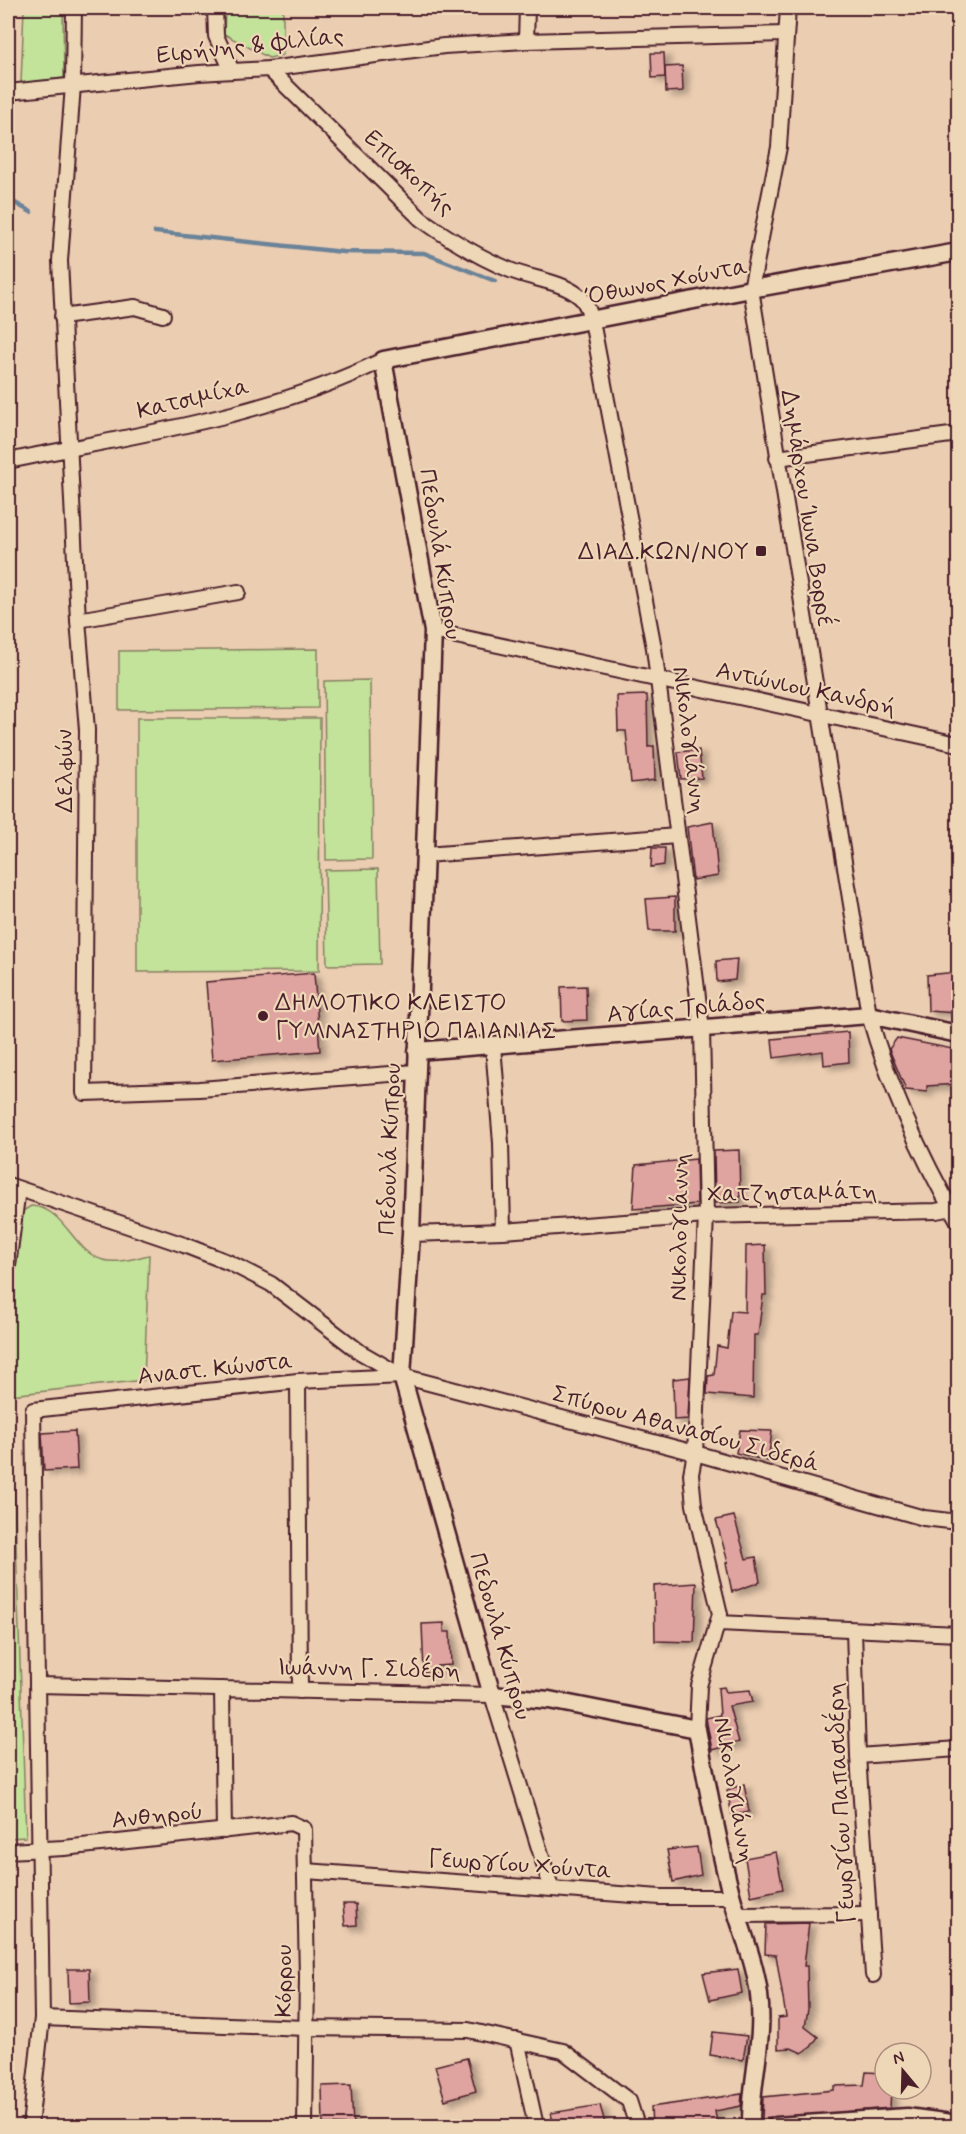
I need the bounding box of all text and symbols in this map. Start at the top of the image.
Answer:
street label: Ειρήνης & Φιλίας [155,21,345,72]
street label: Επισκοπής [357,123,461,223]
street label: Όθωνος Χούντα [582,252,750,313]
street label: Κατσιμίχα [134,371,253,427]
street label: Δημάρχου Ίωνα Βορρέ [772,387,842,629]
street label: Πεδουλά Κύπρου [411,467,468,642]
place label: ΔΙΑΔ.ΚΩΝ/ΝΟΥ [578,537,749,568]
marker: ΔΙΑΔ.ΚΩΝ/ΝΟΥ [754,544,768,558]
street label: Αντώνιου Κανδρή [713,655,899,724]
street label: Νικολογιάννη [664,665,713,816]
street label: Δελφών [50,729,81,813]
street label: Αγίας Τριάδος [606,986,767,1031]
place label: ΔΗΜΟΤΙΚΟ ΚΛΕΙΣΤΟ ΓΥΜΝΑΣΤΗΡΙΟ ΠΑΙΑΝΙΑΣ [275,988,557,1047]
marker: ΔΗΜΟΤΙΚΟ ΚΛΕΙΣΤΟ ΓΥΜΝΑΣΤΗΡΙΟ ΠΑΙΑΝΙΑΣ [256,1009,270,1023]
street label: Πεδουλά Κύπρου [372,1062,409,1236]
street label: Νικολογιάννη [664,1153,697,1301]
street label: Χατζησταμάτη [707,1177,877,1210]
street label: Αναστ. Κώνστα [136,1346,294,1393]
street label: Σπύρου Αθανασίου Σιδερά [549,1379,823,1480]
street label: Πεδουλά Κύπρου [461,1549,538,1724]
street label: Ιωάννη Γ. Σιδέρη [277,1651,461,1687]
street label: Γεωργίου Παπασιδέρη [819,1681,863,1924]
street label: Νικολογιάννη [705,1715,762,1866]
street label: Ανθηρού [110,1796,204,1837]
street label: Γεωργίου Χούντα [427,1844,613,1887]
street label: Κόρρου [269,1944,300,2018]
north arrow [873,2041,933,2101]
text: N [890,2047,907,2070]

